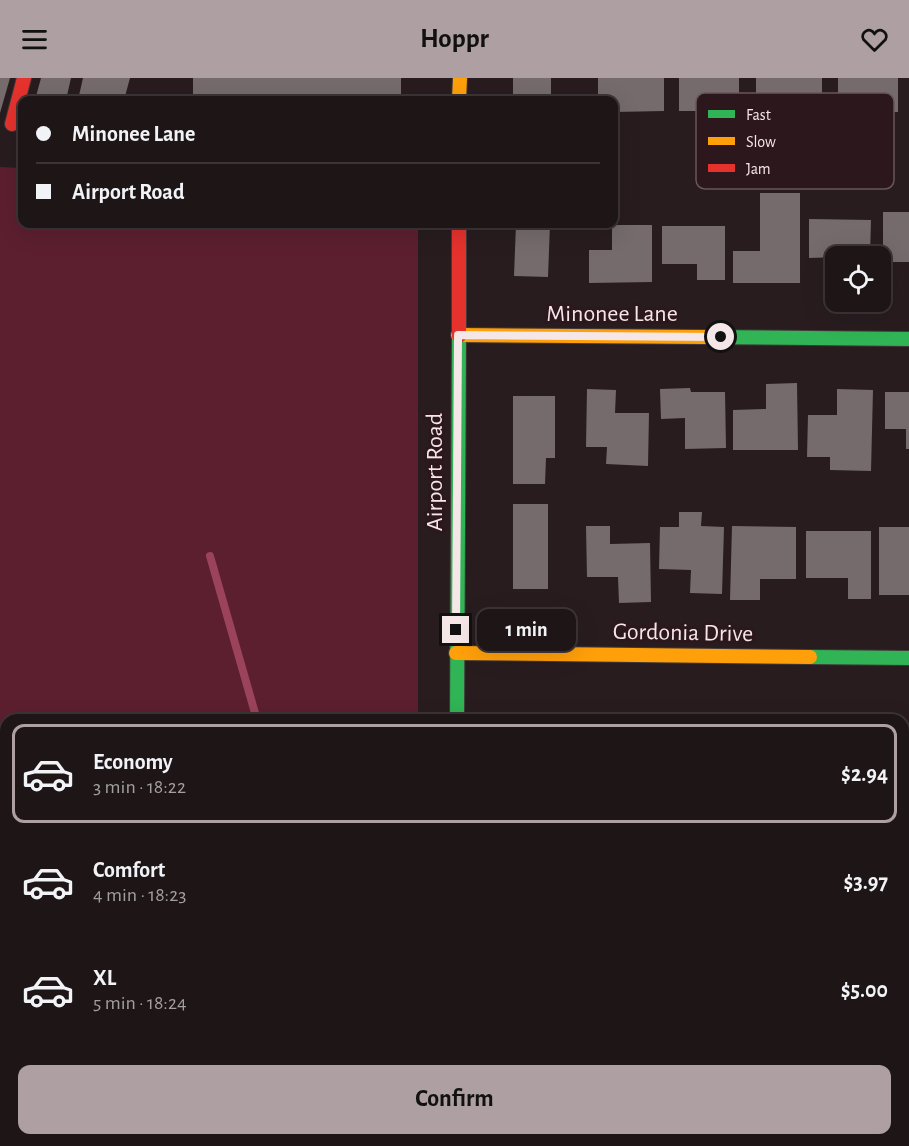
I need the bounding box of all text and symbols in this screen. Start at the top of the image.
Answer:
icon: menu [18,23,51,56]
icon: heart [858,23,891,56]
text: Hoppr [420,25,489,52]
legend [696,93,894,189]
text: Fast [746,107,771,123]
text: Minonee Lane [72,123,195,145]
text: Slow [746,134,776,150]
text: Jam [746,161,771,177]
text: Airport Road [72,181,185,203]
map controls [825,246,891,312]
button: locate [825,246,891,312]
street label: Minonee Lane [546,302,678,326]
route start [707,323,734,350]
street label: Airport Road [423,413,447,531]
callout: 1 min [477,609,576,651]
route end [442,616,469,643]
text: 1 min [505,620,548,640]
street label: Gordonia Drive [613,620,753,646]
icon: car [21,747,75,801]
text: Economy [93,751,173,773]
text: $2.94 [841,763,888,785]
text: 3 min · 18:22 [93,777,186,797]
icon: car [21,855,75,909]
text: Comfort [93,859,165,881]
text: $3.97 [843,871,888,893]
text: 4 min · 18:23 [93,885,187,905]
icon: car [21,963,75,1017]
text: XL [93,967,116,989]
text: $5.00 [841,979,888,1001]
text: 5 min · 18:24 [93,993,187,1013]
button: Confirm [18,1065,891,1134]

